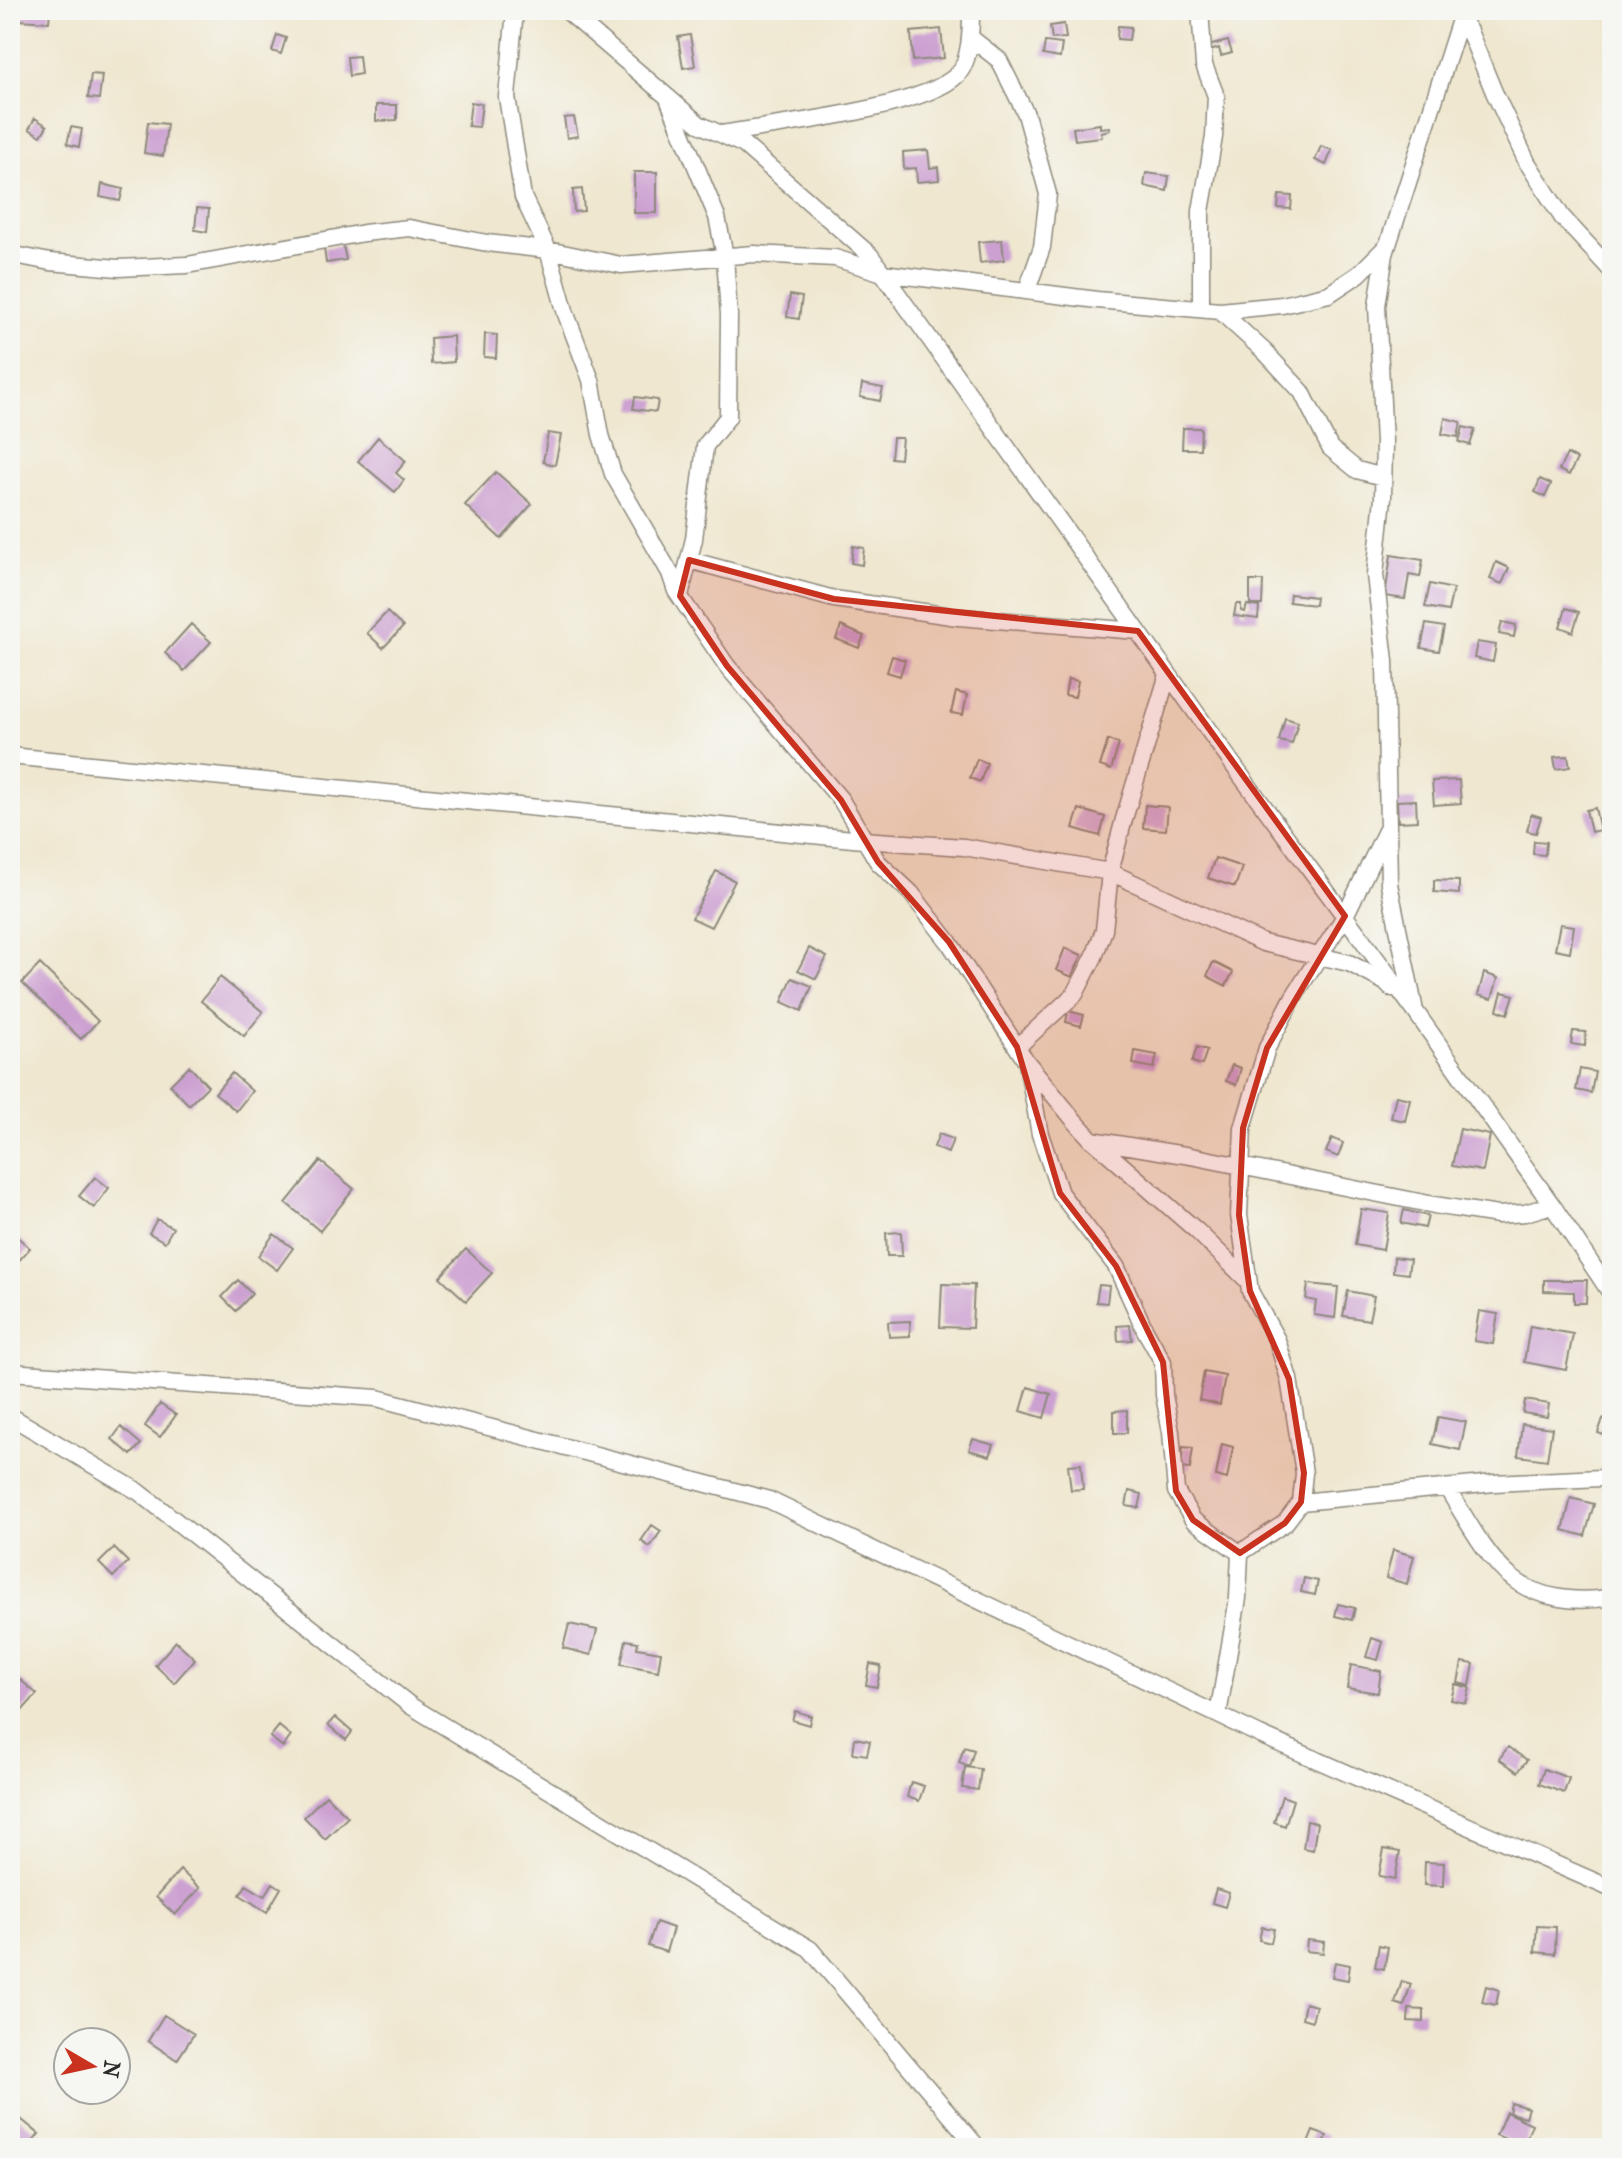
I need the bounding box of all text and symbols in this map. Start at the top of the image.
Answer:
north arrow [52,2026,132,2106]
text: N [97,2059,125,2080]

